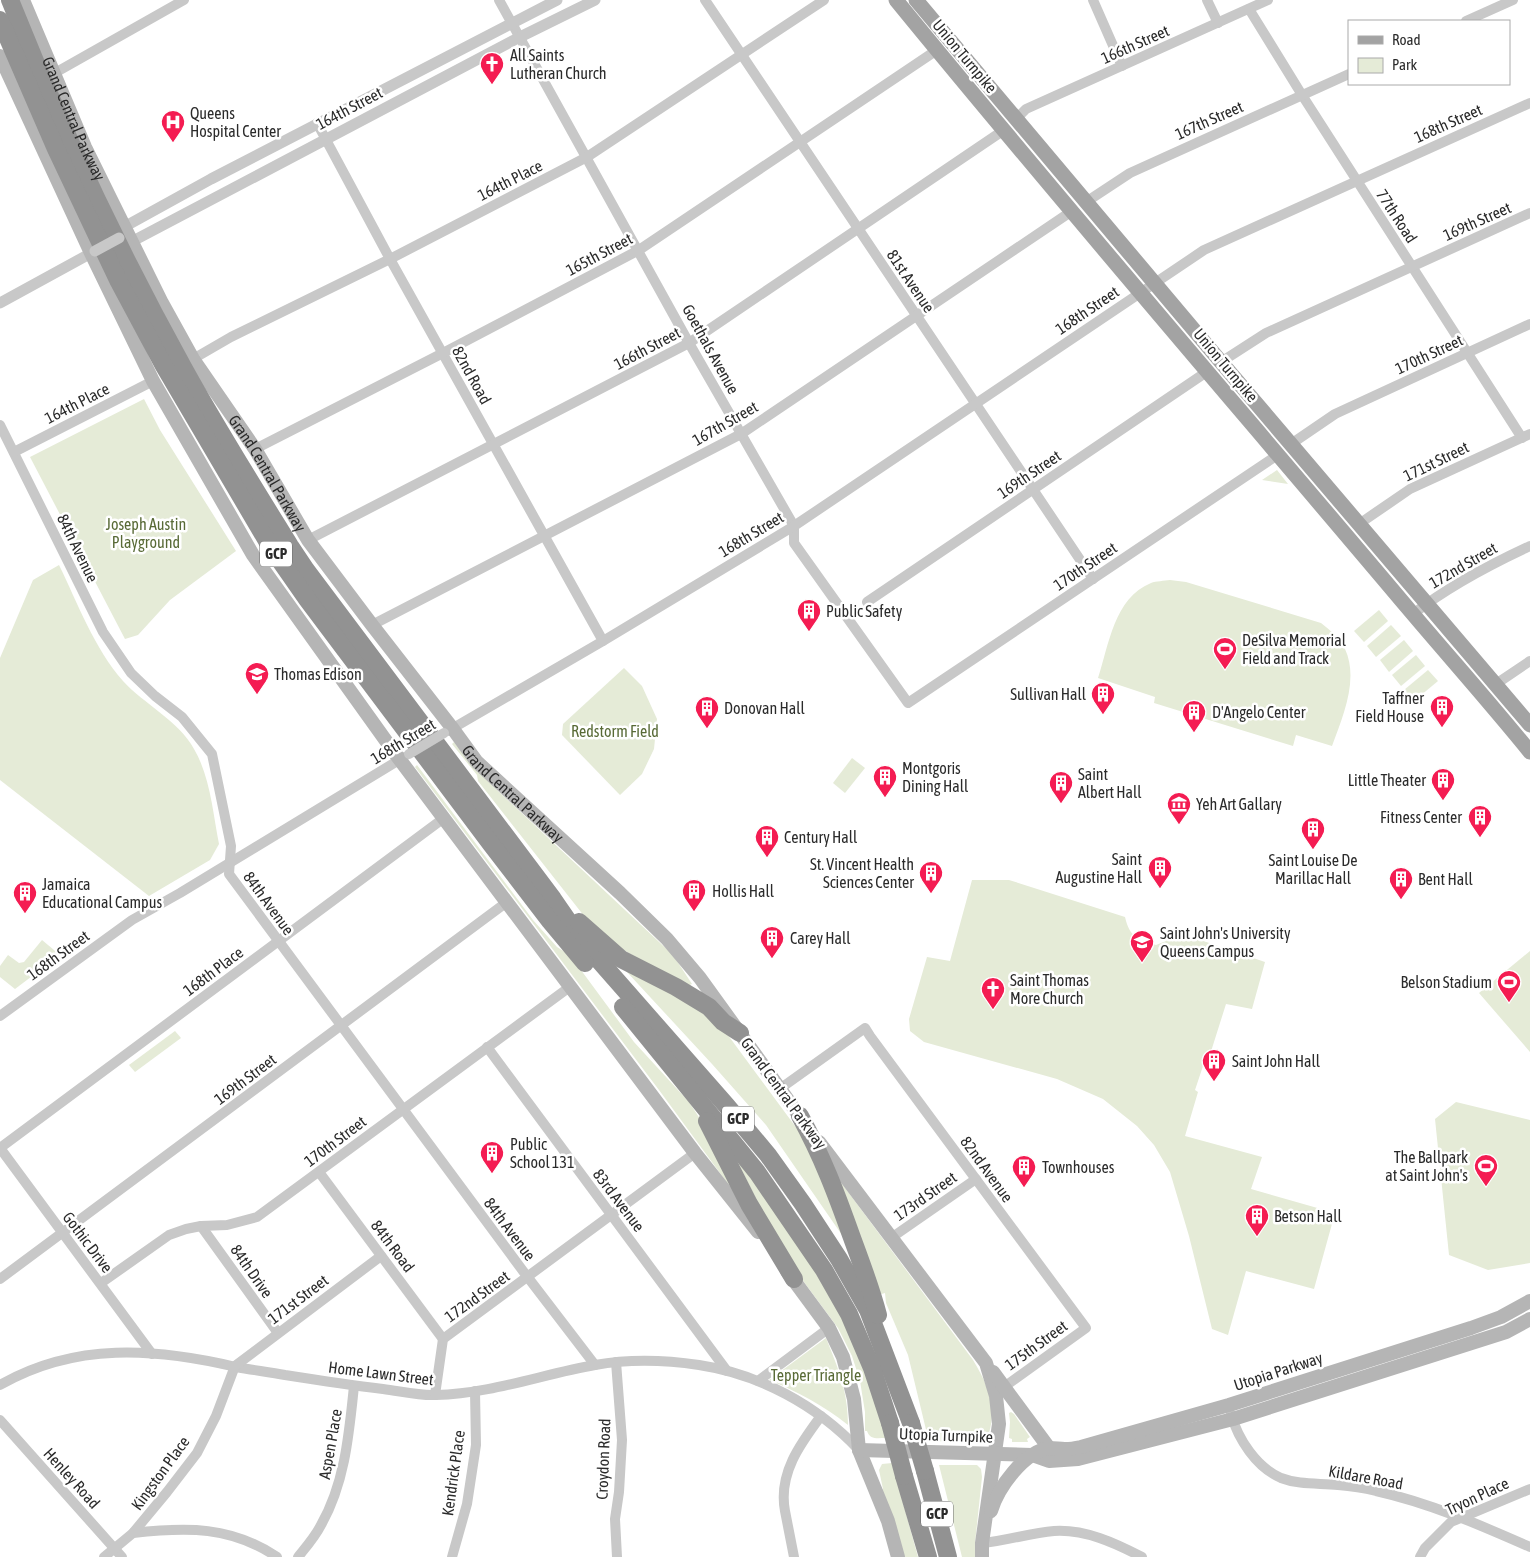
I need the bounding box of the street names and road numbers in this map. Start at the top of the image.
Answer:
street label: Union Turnpike [928,16,1001,97]
street label: 166th Street [1098,21,1172,67]
street label: Grand Central Parkway [39,54,109,184]
street label: 164th Street [313,83,385,133]
street label: 167th Street [1172,97,1246,143]
street label: 168th Street [1411,100,1485,146]
street label: 164th Place [475,156,545,204]
street label: 77th Road [1373,186,1421,246]
street label: 169th Street [1440,198,1514,244]
street label: 165th Street [563,229,635,279]
street label: 81st Avenue [883,246,939,316]
street label: 168th Street [1052,282,1122,338]
street label: Goethals Avenue [679,301,743,397]
street label: 166th Street [611,323,683,373]
street label: Union Turnpike [1189,325,1262,406]
street label: 170th Street [1392,330,1466,377]
street label: 82nd Road [449,343,495,407]
street label: 164th Place [42,379,112,427]
street label: 167th Street [689,397,761,449]
street label: Grand Central Parkway [225,411,310,535]
street label: 171st Street [1401,437,1472,484]
street label: 169th Street [994,446,1064,502]
street label: 168th Street [715,507,787,560]
street label: 84th Avenue [54,511,102,585]
street label: 170th Street [1050,538,1120,594]
street label: 172nd Street [1426,538,1500,592]
road number: GCP [260,542,292,566]
street label: 168th Street [367,714,439,767]
street label: Grand Central Parkway [459,742,568,847]
street label: 84th Avenue [240,868,298,938]
street label: 168th Street [23,926,93,984]
street label: 168th Place [180,943,246,999]
street label: Grand Central Parkway [737,1034,831,1153]
street label: 169th Street [211,1050,280,1108]
road number: GCP [722,1106,754,1132]
street label: 170th Street [301,1112,370,1170]
street label: 82nd Avenue [957,1133,1017,1205]
street label: 83rd Avenue [590,1165,648,1235]
street label: 173rd Street [890,1168,960,1224]
street label: 84th Avenue [481,1194,539,1264]
street label: Gothic Drive [59,1208,117,1276]
street label: 84th Road [368,1217,418,1275]
street label: 84th Drive [227,1241,277,1301]
street label: 172nd Street [441,1266,513,1325]
street label: 171st Street [265,1270,332,1327]
street label: 175th Street [1001,1316,1071,1374]
street label: Utopia Parkway [1231,1348,1325,1395]
street label: Home Lawn Street [327,1358,435,1388]
street label: Aspen Place [315,1407,346,1481]
street label: Croydon Road [593,1418,614,1500]
street label: Utopia Turnpike [899,1424,993,1447]
street label: Kendrick Place [438,1429,468,1517]
street label: Kingston Place [127,1433,193,1514]
street label: Henley Road [40,1444,104,1513]
street label: Kildare Road [1327,1462,1405,1492]
street label: Tryon Place [1443,1474,1512,1519]
road number: GCP [921,1502,953,1526]

